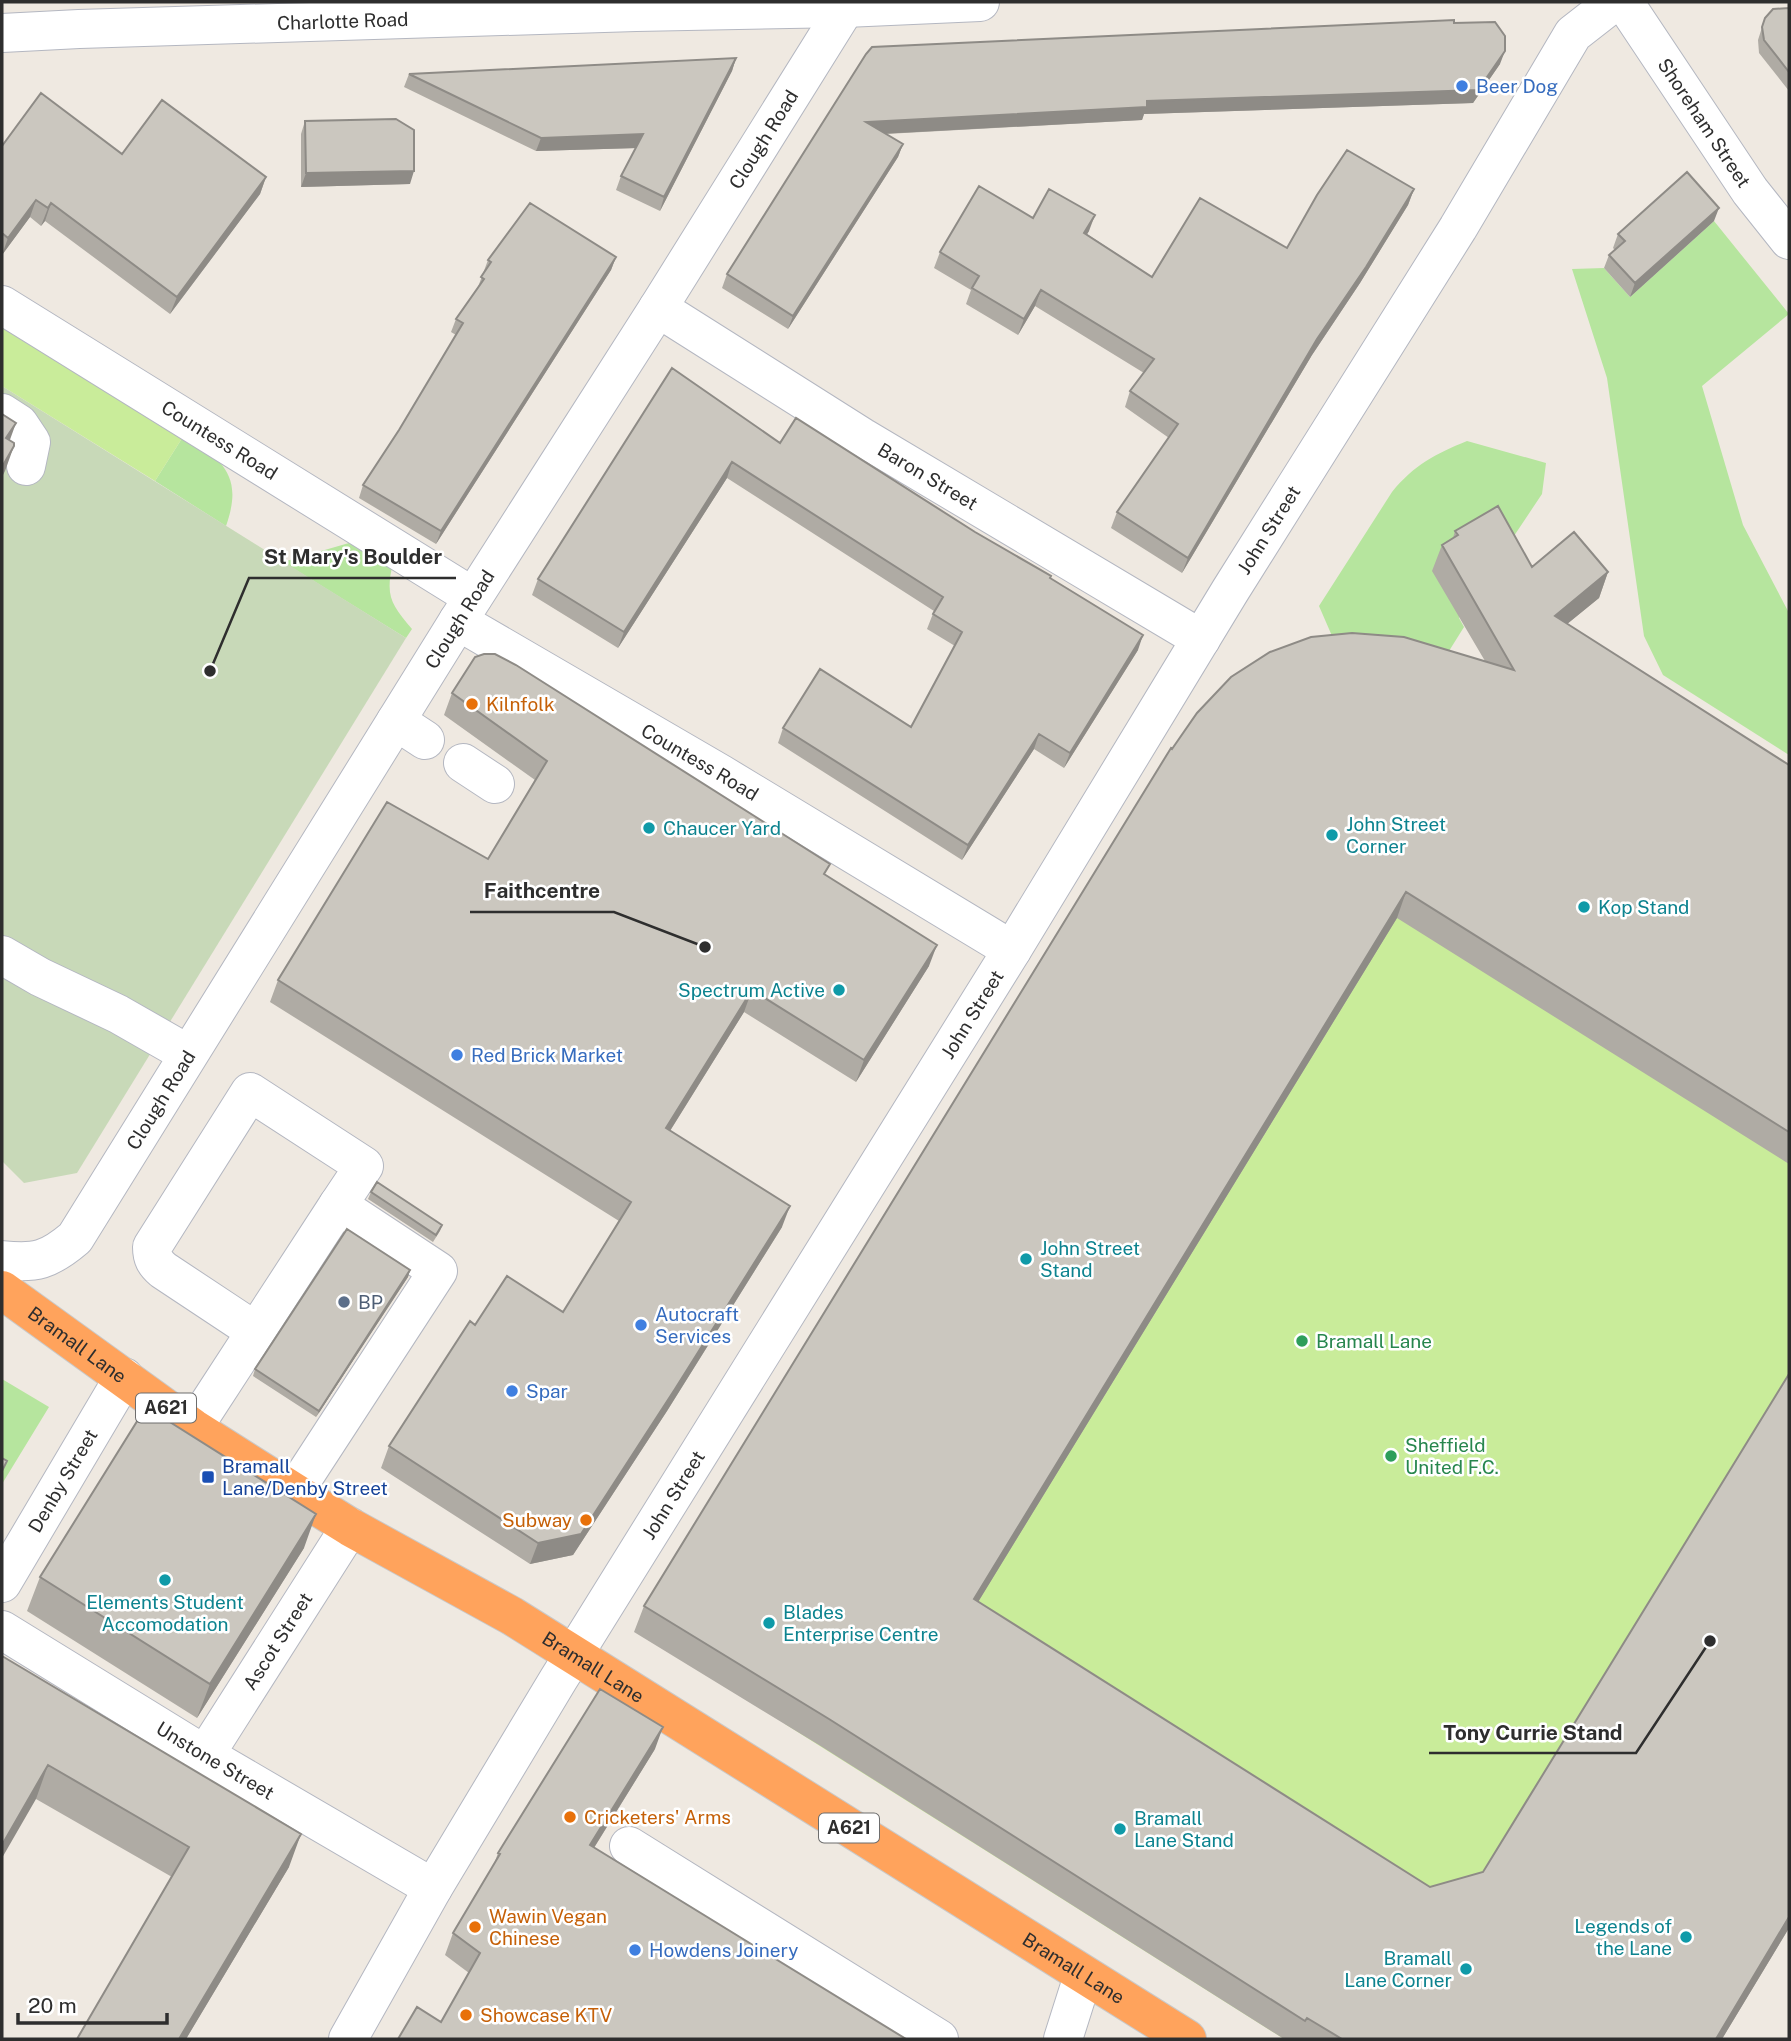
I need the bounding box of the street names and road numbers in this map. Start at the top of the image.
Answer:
street label: Charlotte Road [277,8,409,34]
street label: Shoreham Street [1654,54,1755,191]
street label: Clough Road [724,86,802,193]
street label: Countess Road [158,396,282,484]
street label: Baron Street [874,438,982,514]
street label: John Street [1233,481,1304,578]
street label: Clough Road [420,566,499,673]
street label: Countess Road [637,719,762,805]
street label: John Street [936,966,1008,1063]
street label: Clough Road [122,1046,200,1154]
street label: Bramall Lane [24,1302,131,1387]
road number: A621 [136,1394,196,1422]
street label: Denby Street [24,1425,102,1536]
street label: John Street [637,1446,709,1543]
street label: Ascot Street [238,1588,317,1694]
street label: Bramall Lane [538,1627,648,1707]
street label: Unstone Street [152,1717,278,1804]
road number: A621 [819,1814,879,1842]
street label: Bramall Lane [1019,1928,1129,2008]

